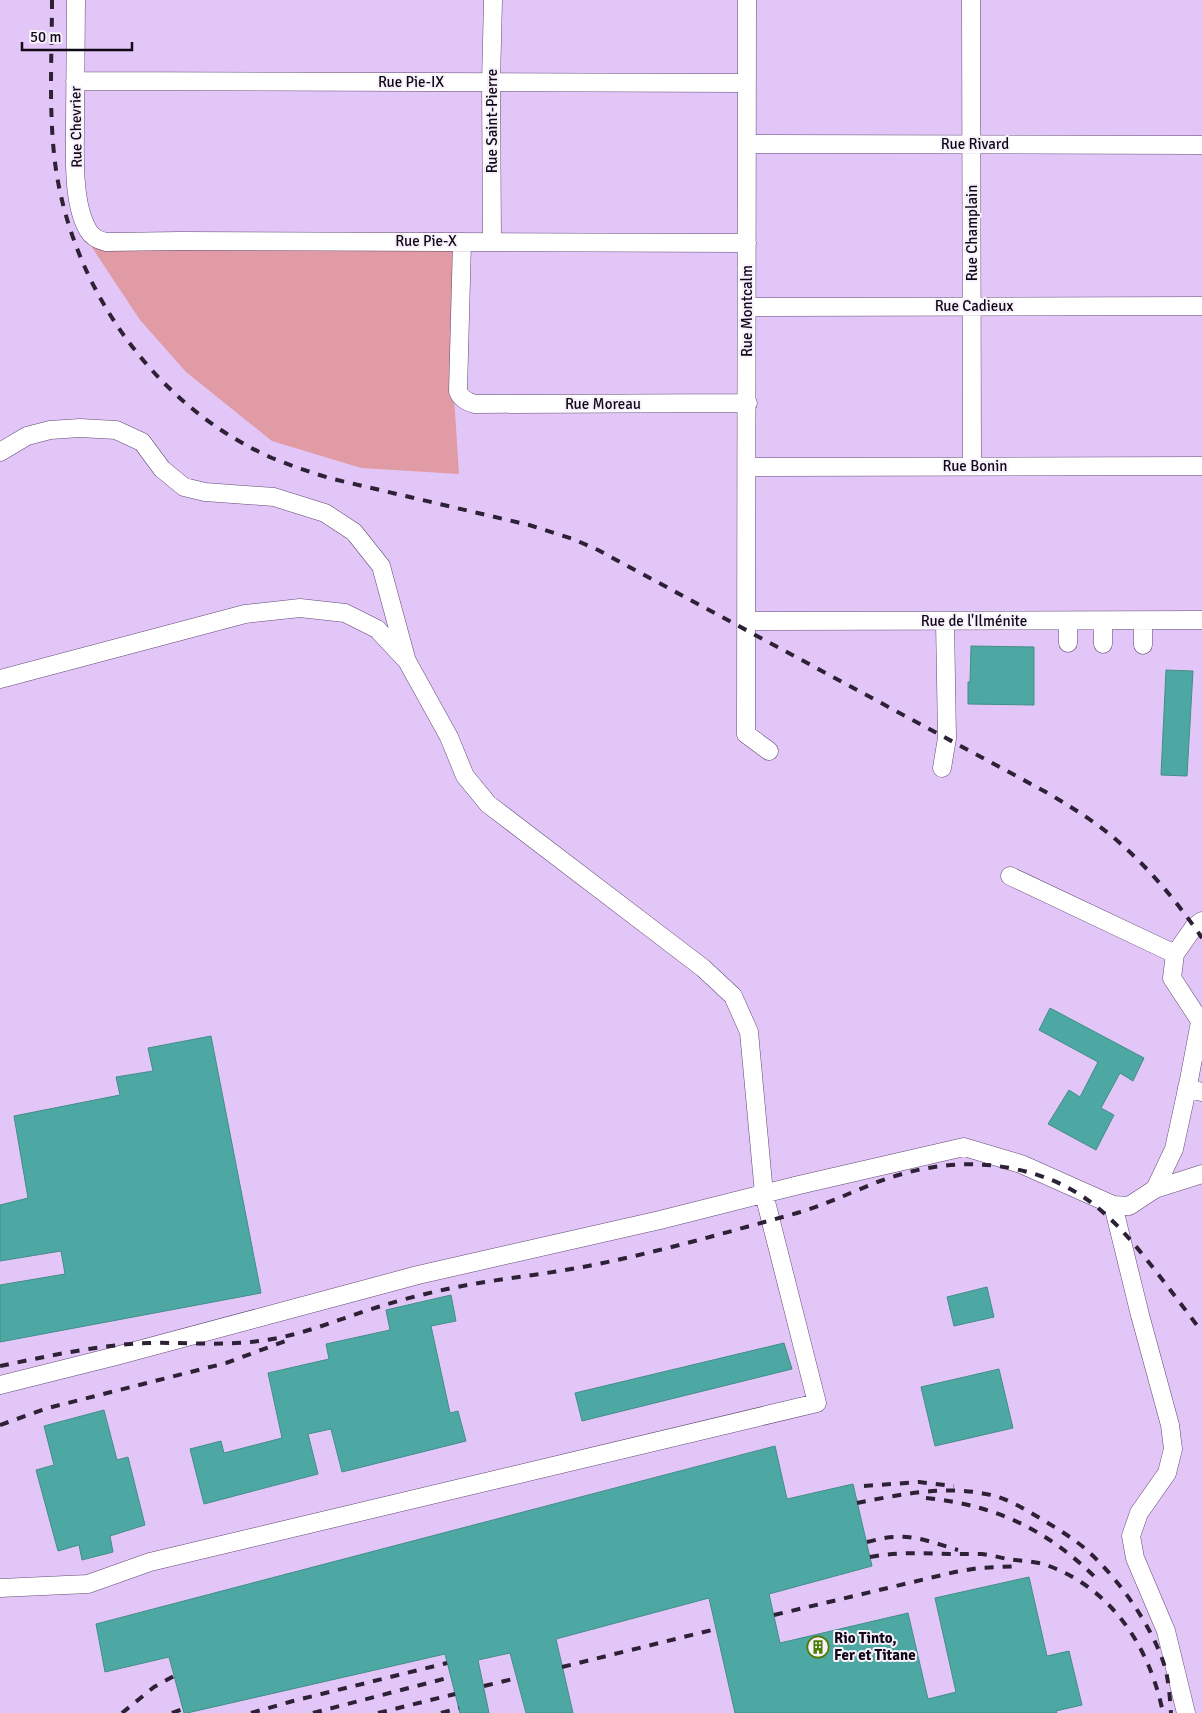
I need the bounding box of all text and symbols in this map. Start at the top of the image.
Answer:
scale bar [22,20,132,52]
text: 50 m [30,28,61,46]
street label: Rue Saint-Pierre [483,69,501,173]
street label: Rue Pie-IX [378,73,444,91]
street label: Rue Chevrier [66,85,86,168]
street label: Rue Rivard [941,135,1009,153]
street label: Rue Champlain [963,185,981,281]
street label: Rue Pie-X [395,232,457,250]
street label: Rue Montcalm [738,265,756,357]
street label: Rue Cadieux [935,297,1013,315]
street label: Rue Moreau [565,395,641,413]
street label: Rue Bonin [943,457,1007,475]
street label: Rue de l'Ilménite [921,612,1027,630]
place label: Rio Tinto, Fer et Titane [834,1629,916,1664]
building icon: Rio Tinto, Fer et Titane [806,1635,830,1659]

